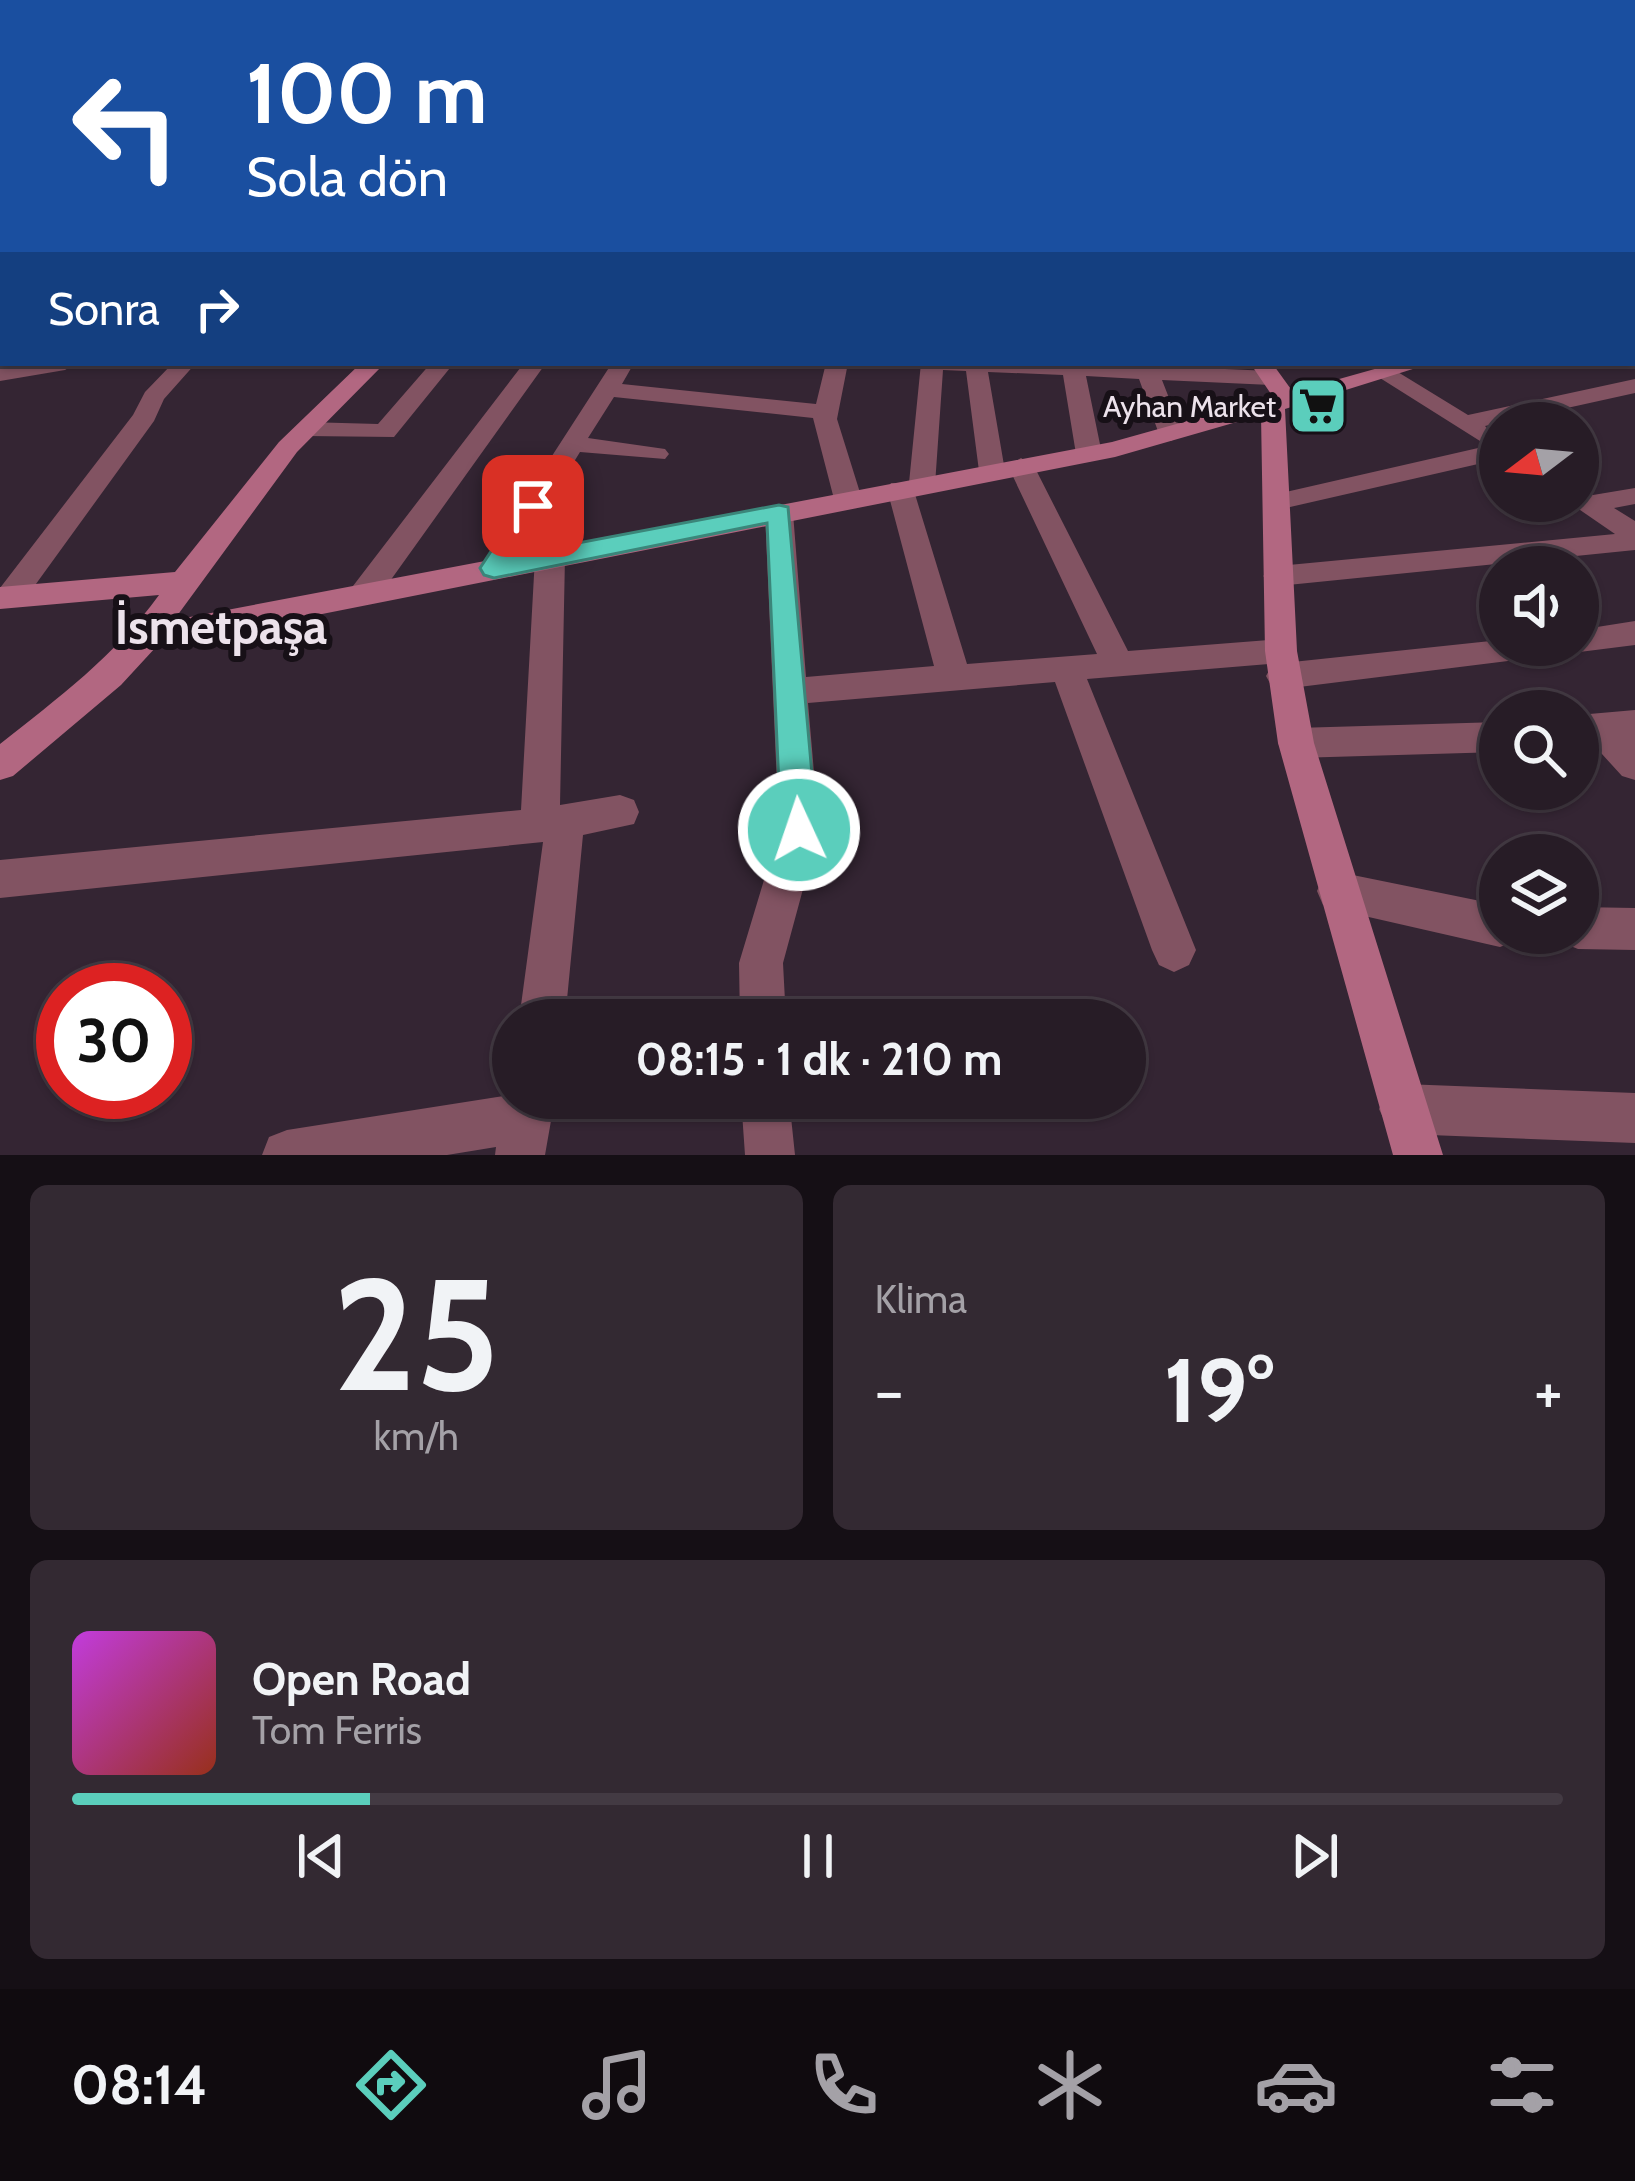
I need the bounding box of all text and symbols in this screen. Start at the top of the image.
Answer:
text: 100 m [246,42,488,144]
icon: left [48,48,204,204]
text: Sola dön [246,144,448,210]
icon: right [184,276,250,342]
text: Sonra [48,282,160,336]
supermarket icon: Ayhan Market [1287,375,1349,437]
place label: Ayhan Market [1103,388,1276,425]
north arrow [1479,402,1599,522]
map controls [1479,402,1599,954]
pin [482,455,584,557]
icon: arrive [500,473,566,539]
button: sound [1479,546,1599,666]
district label: İsmetpaşa [115,598,327,656]
button: search [1479,690,1599,810]
position arrow [736,767,862,893]
button: layers [1479,834,1599,954]
speed limit sign: 30 [36,963,192,1119]
text: 08:15 · 1 dk · 210 m [636,1032,1002,1086]
text: 25 [333,1239,499,1429]
text: Klima [875,1275,967,1323]
text: 19° [1164,1335,1274,1445]
text: − [875,1350,904,1431]
text: + [1534,1350,1563,1431]
text: km/h [374,1412,459,1460]
text: Open Road [252,1652,471,1706]
text: Tom Ferris [252,1706,422,1754]
icon: previous [288,1823,354,1889]
icon: pause [785,1823,851,1889]
icon: next [1282,1823,1348,1889]
icon: directions [349,2043,433,2127]
icon: music [575,2043,659,2127]
icon: phone [802,2043,886,2127]
icon: climate [1028,2043,1112,2127]
icon: car [1254,2043,1338,2127]
icon: filters [1480,2043,1564,2127]
text: 08:14 [71,2052,207,2118]

